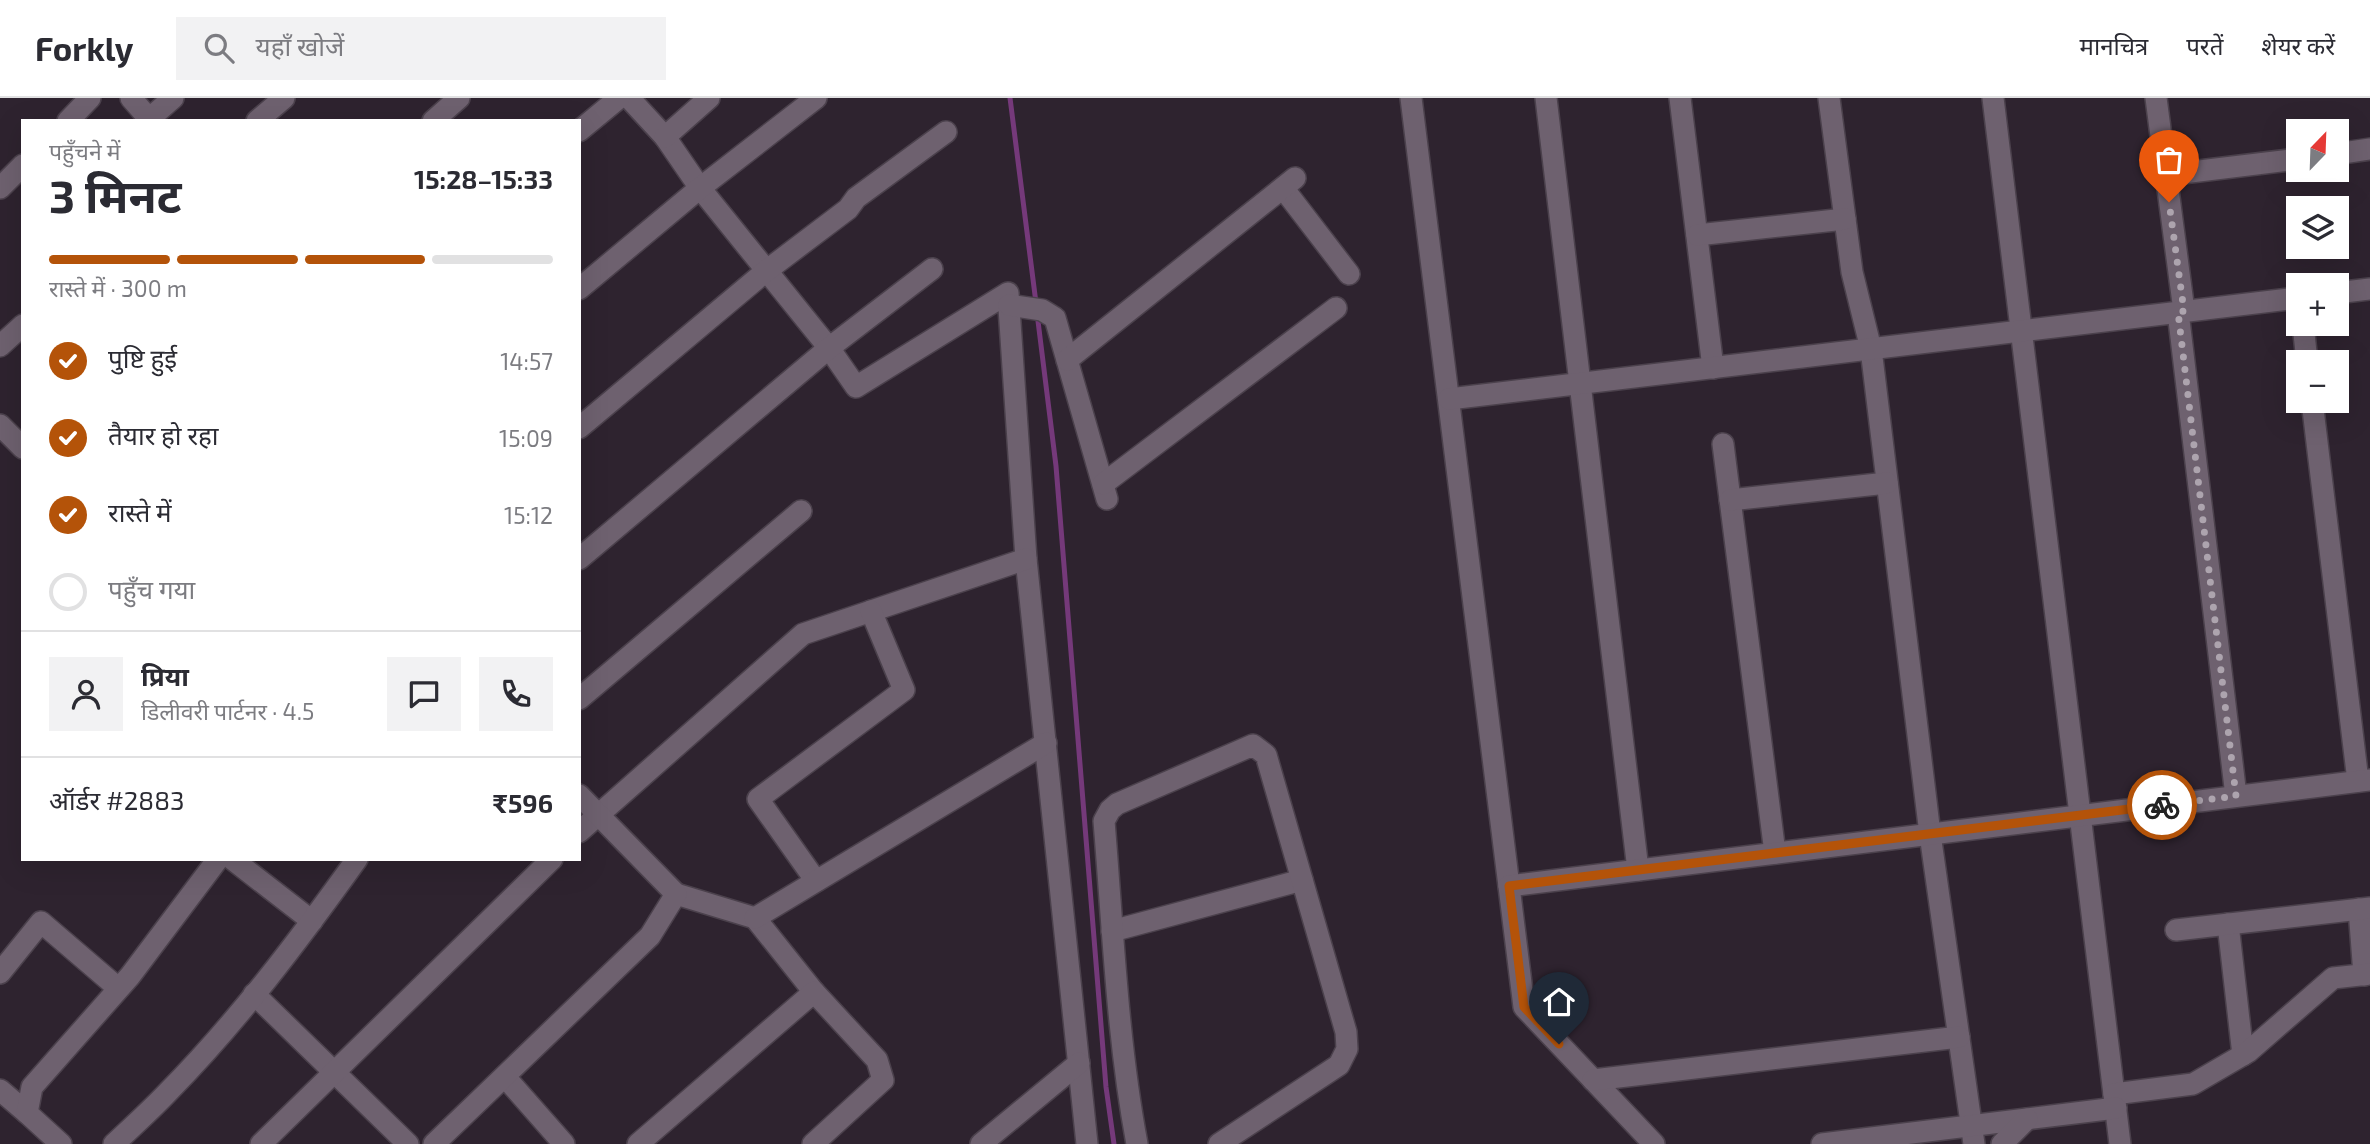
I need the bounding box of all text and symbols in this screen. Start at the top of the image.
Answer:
search box [176,17,666,80]
text: Forkly [35,28,134,68]
icon: search [200,29,238,67]
text: यहाँ खोजें [256,30,344,61]
text: मानचित्र [2080,31,2148,60]
text: परतें [2186,31,2223,60]
text: शेयर करें [2261,31,2335,60]
north arrow [2286,119,2348,182]
map controls [2286,119,2349,413]
pin [2139,130,2199,202]
text: पहुँचने में [49,137,121,165]
icon: bag [2150,141,2188,179]
text: 15:28–15:33 [414,163,553,194]
text: 3 मिनट [49,167,182,222]
button: layers [2286,196,2349,259]
button: + [2286,273,2349,336]
text: रास्ते में · 300 m [49,274,187,302]
icon: check [49,342,87,380]
text: पुष्टि हुई [108,342,177,373]
text: 14:57 [500,347,553,375]
button: − [2286,350,2349,413]
icon: check [49,419,87,457]
text: तैयार हो रहा [108,419,219,450]
text: 15:09 [499,424,553,452]
icon: check [49,496,87,534]
text: रास्ते में [108,496,172,527]
text: 15:12 [504,501,553,529]
text: पहुँच गया [108,573,195,604]
button: person [49,657,123,731]
button: chat [387,657,461,731]
button: phone [479,657,553,731]
text: प्रिया [141,660,189,691]
text: डिलीवरी पार्टनर · 4.5 [141,697,314,725]
courier [2127,770,2197,840]
text: ऑर्डर #2883 [49,784,184,815]
icon: bike [2143,786,2181,824]
text: ₹596 [493,787,553,818]
pin [1529,972,1589,1044]
icon: home [1540,983,1578,1021]

